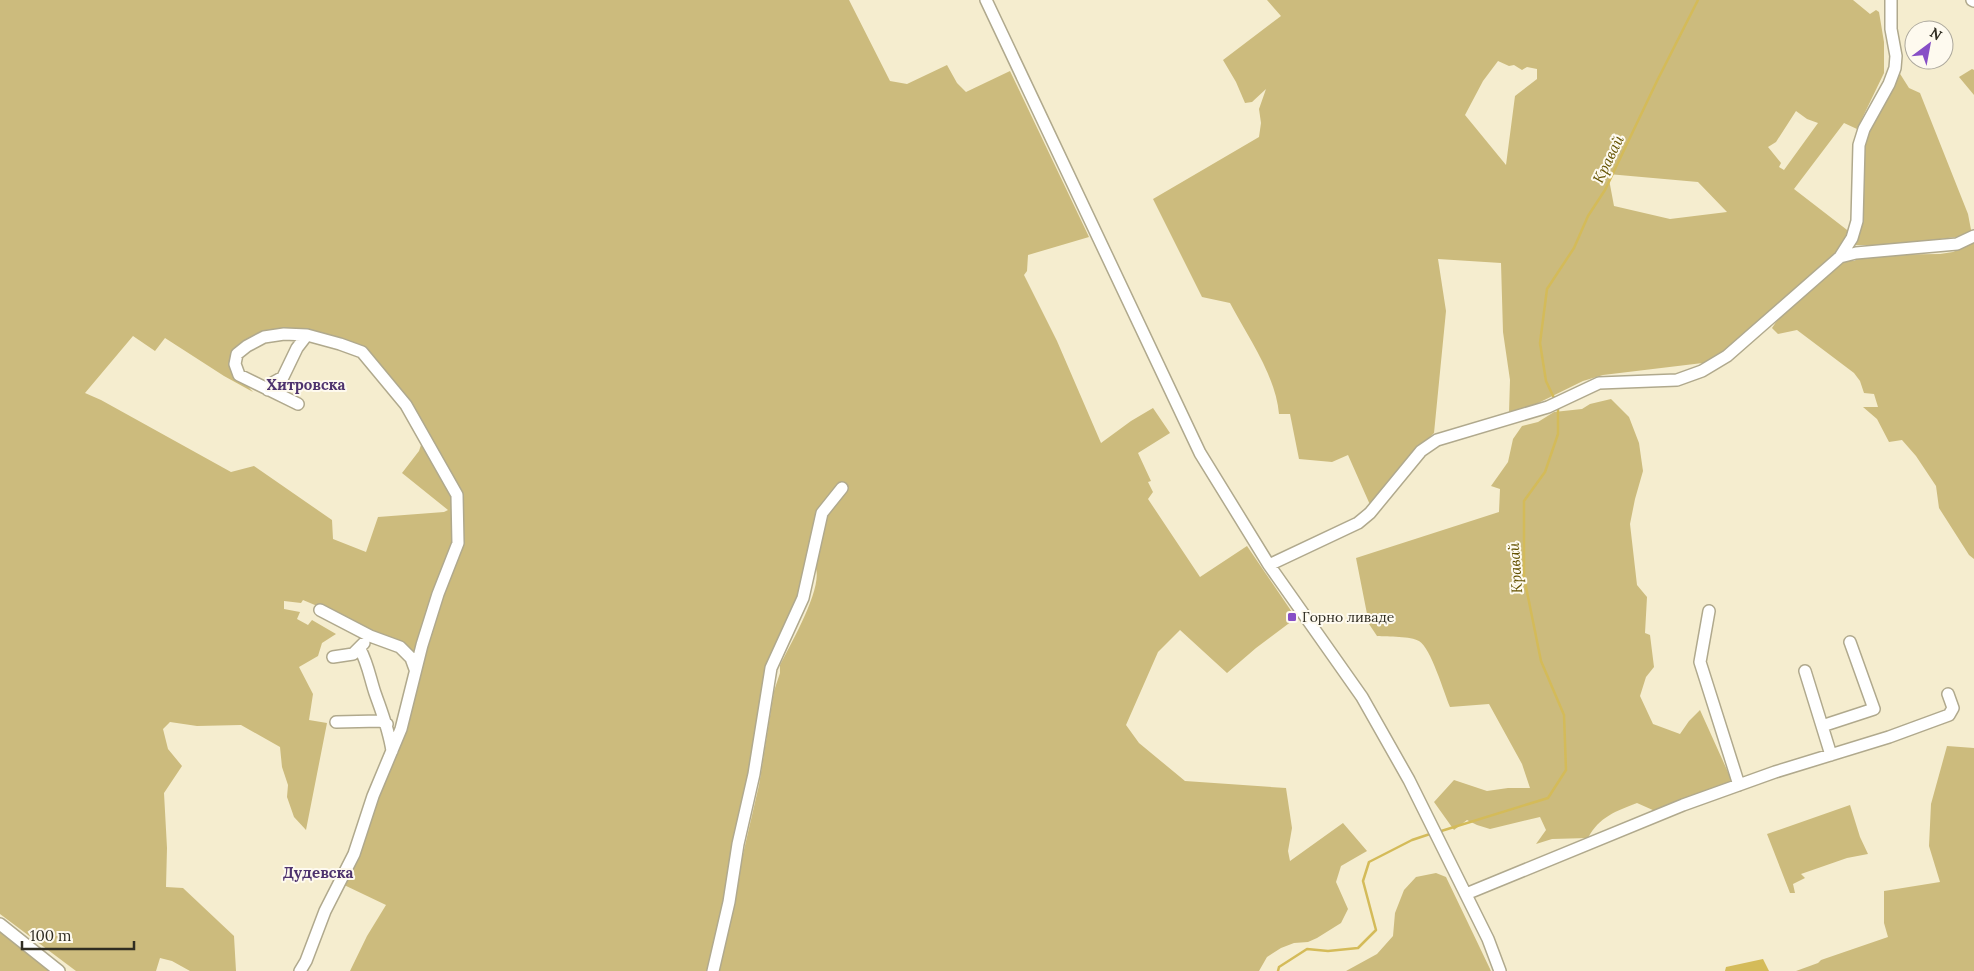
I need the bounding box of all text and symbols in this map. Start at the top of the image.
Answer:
north arrow [1904,20,1954,70]
text: N [1927,23,1945,45]
water label: Кравай [1588,132,1628,186]
district label: Хитровска [267,375,346,394]
water label: Кравай [1504,542,1526,594]
place label: Горно ливаде [1302,608,1395,626]
marker: Горно ливаде [1286,611,1298,623]
district label: Дудевска [283,863,353,882]
scale bar [22,918,135,950]
text: 100 m [30,926,71,945]

